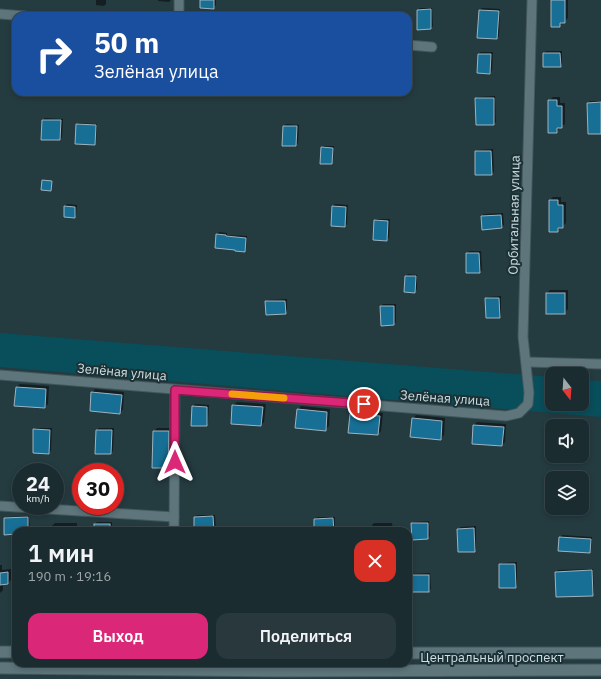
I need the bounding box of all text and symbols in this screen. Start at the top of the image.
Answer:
text: 50 m [94,24,159,61]
icon: right [28,28,80,80]
text: Зелёная улица [94,60,219,83]
street label: Орбитальная улица [504,155,524,275]
street label: Зелёная улица [76,360,168,384]
north arrow [545,367,589,411]
map controls [545,367,589,515]
street label: Зелёная улица [400,386,491,410]
pin [347,387,381,421]
icon: arrive [353,393,375,415]
button: sound [545,419,589,463]
position arrow [154,441,196,483]
speed limit sign: 30 [72,463,124,515]
text: 24 [26,470,50,497]
button: layers [545,471,589,515]
text: km/h [26,492,50,505]
text: 1 мин [28,537,94,569]
button: close [354,540,396,582]
text: 190 m · 19:16 [28,568,111,585]
button: Выход [28,613,208,659]
button: Поделиться [216,613,396,659]
street label: Центральный проспект [420,649,564,666]

